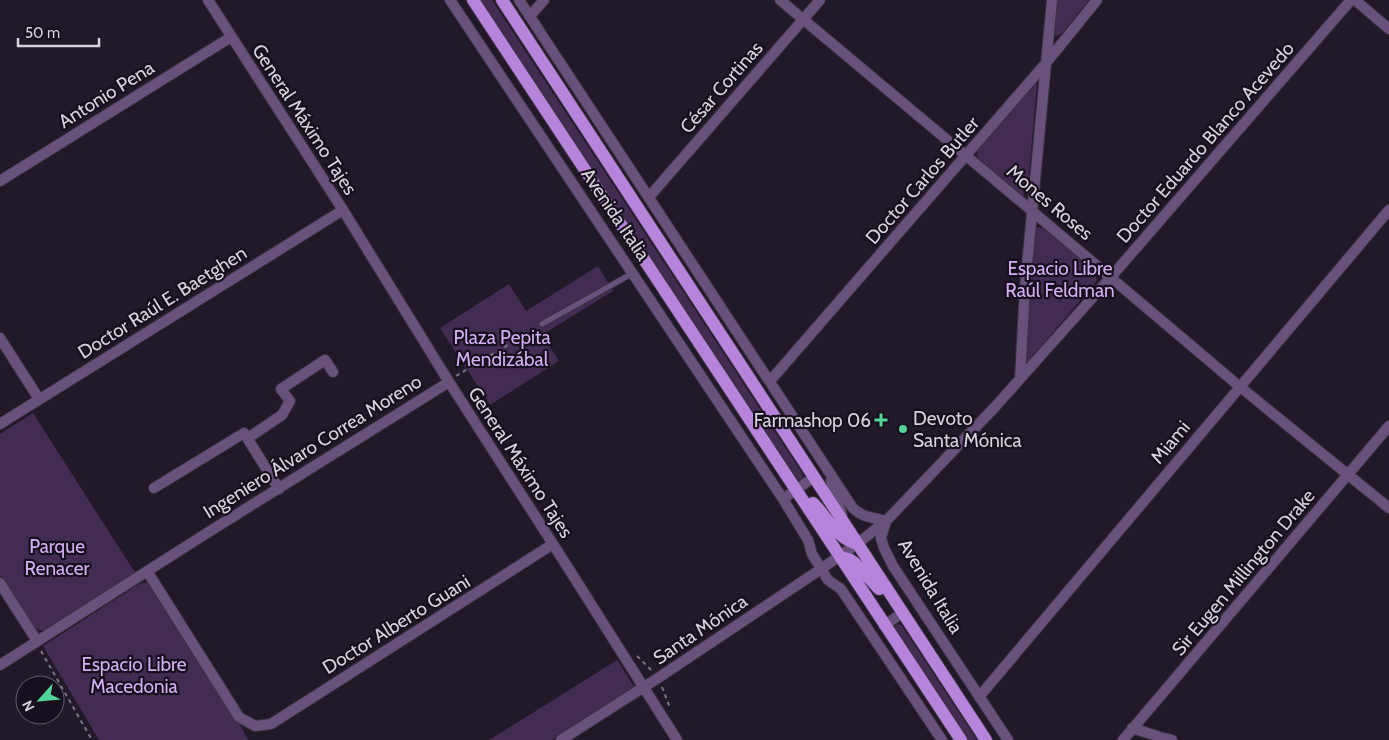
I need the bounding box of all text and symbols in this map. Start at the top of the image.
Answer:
scale bar [18,15,99,47]
text: 50 m [25,24,60,42]
street label: César Cortinas [675,37,768,138]
street label: Doctor Eduardo Blanco Acevedo [1112,37,1299,248]
street label: General Máximo Tajes [247,40,362,199]
street label: Antonio Pena [54,56,158,133]
street label: Doctor Carlos Butler [861,112,984,249]
street label: Mones Roses [1002,160,1097,245]
street label: Avenida Italia [576,164,655,265]
street label: Doctor Raúl E. Baetghen [74,241,251,364]
park label: Espacio Libre Raúl Feldman [1005,257,1115,302]
park label: Plaza Pepita Mendizábal [453,326,551,371]
street label: Ingeniero Álvaro Correa Moreno [198,369,426,523]
street label: General Máximo Tajes [463,383,578,542]
place label: Devoto Santa Mónica [913,407,1022,452]
place label: Farmashop 06 [754,409,871,432]
marker: Farmashop 06 [875,414,887,426]
street label: Miami [1146,416,1195,469]
marker: Devoto Santa Mónica [897,423,909,435]
street label: Sir Eugen Millington Drake [1167,484,1320,660]
park label: Parque Renacer [25,535,89,580]
street label: Avenida Italia [893,535,968,638]
street label: Doctor Alberto Guani [318,570,474,679]
street label: Santa Mónica [649,590,752,669]
park label: Espacio Libre Macedonia [82,653,187,698]
north arrow [15,675,65,725]
text: N [18,697,39,714]

